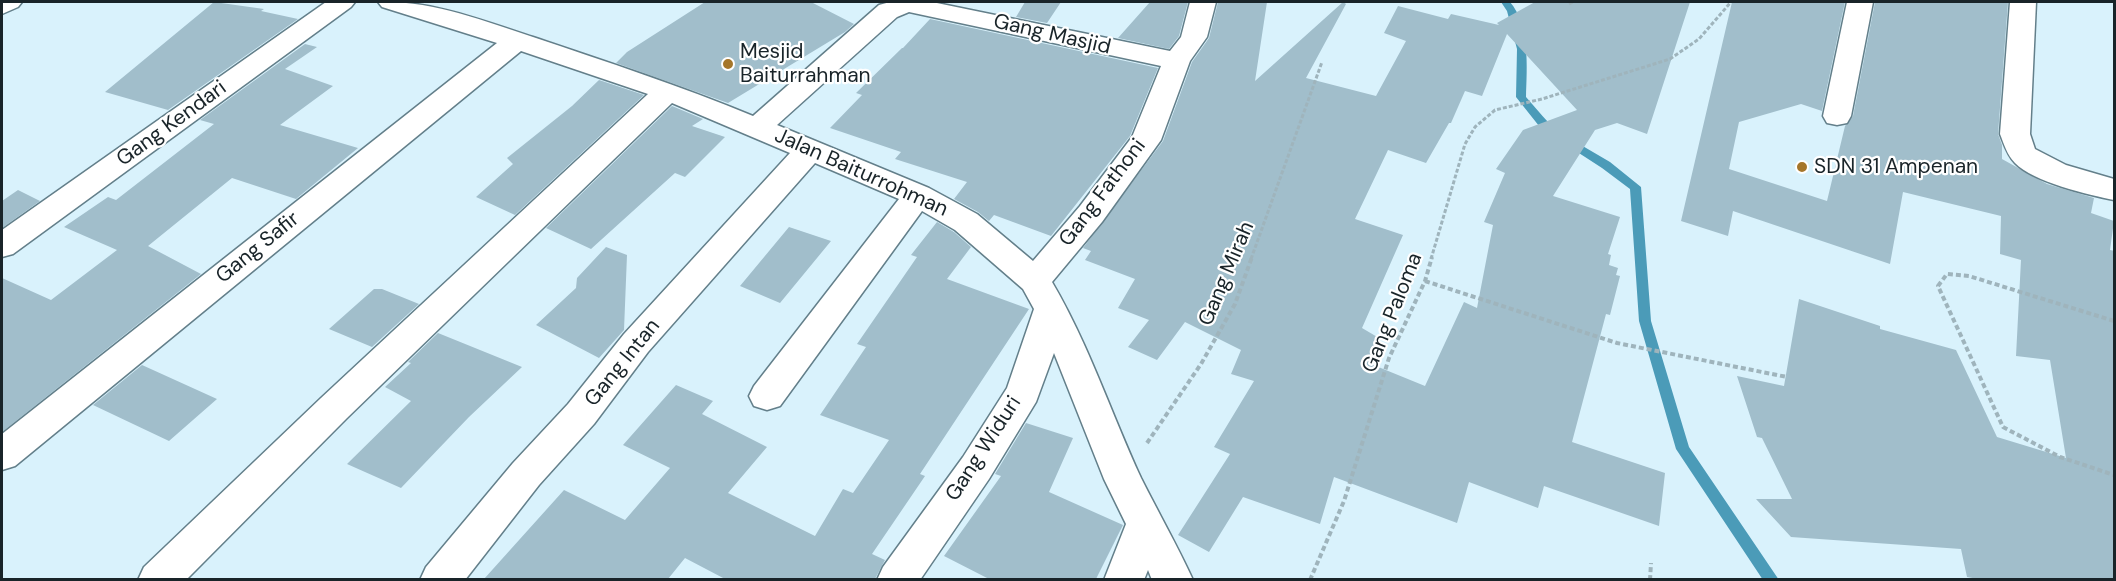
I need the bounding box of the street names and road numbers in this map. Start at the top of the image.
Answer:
street label: Gang Masjid [991,9,1113,61]
street label: Gang Kendari [112,76,232,172]
street label: Jalan Baiturrohman [770,123,952,223]
street label: Gang Fathoni [1054,134,1152,252]
street label: Gang Safir [211,207,305,289]
street label: Gang Mirah [1194,218,1260,330]
street label: Gang Paloma [1358,249,1428,377]
street label: Gang Intan [580,314,666,412]
street label: Gang Widuri [941,392,1027,506]

